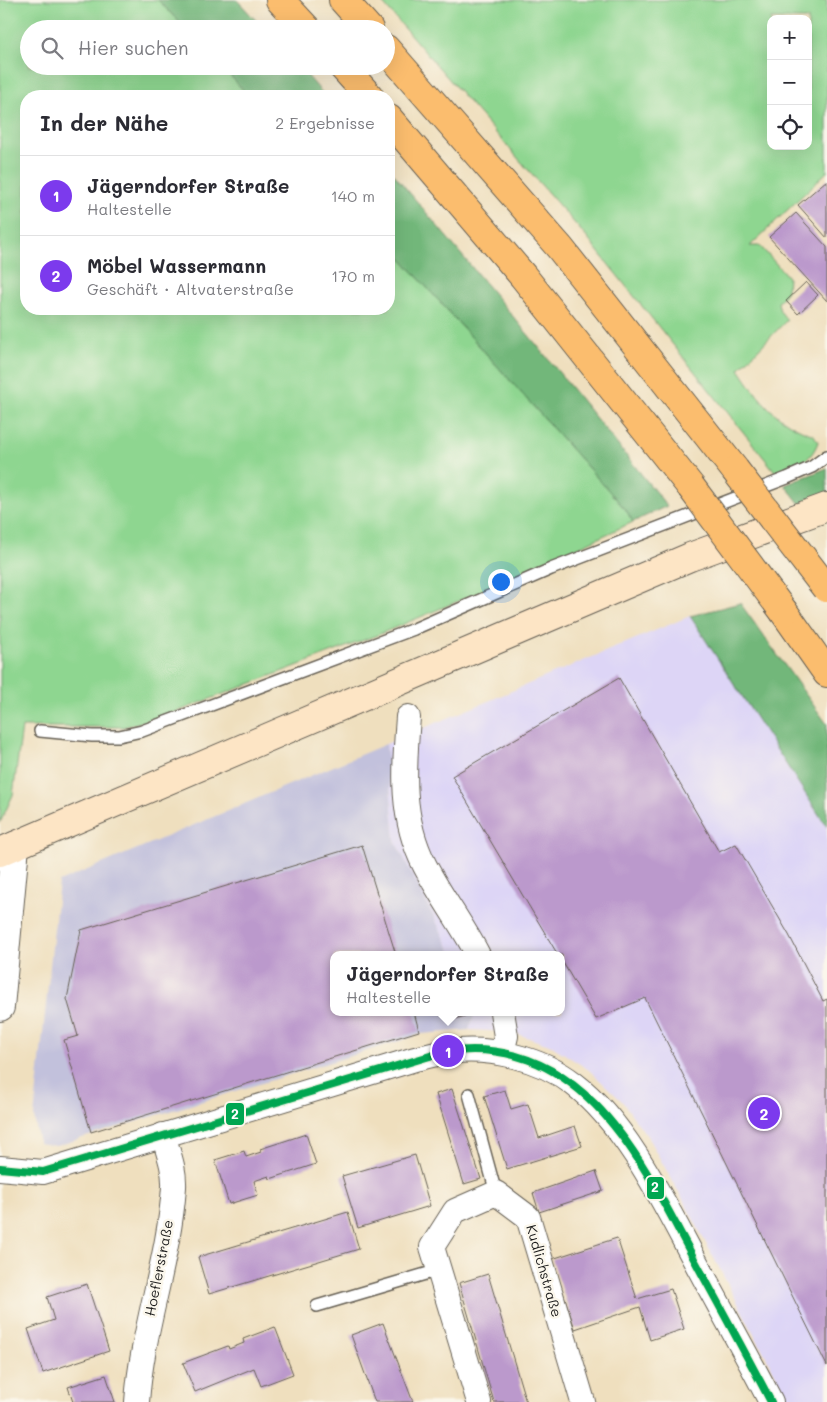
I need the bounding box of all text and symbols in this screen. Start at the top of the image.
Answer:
map controls [767,15,812,150]
button: + [767,15,812,60]
search box [20,20,395,75]
icon: search [38,34,66,62]
text: Hier suchen [78,35,189,60]
button: − [767,60,812,105]
button: locate [767,105,812,150]
text: In der Nähe [40,109,168,136]
text: 2 Ergebnisse [275,112,375,133]
text: Jägerndorfer Straße [87,173,289,198]
text: 1 [52,185,60,206]
text: 140 m [331,185,375,206]
text: Haltestelle [87,198,172,219]
text: Möbel Wassermann [87,253,266,278]
text: 2 [52,265,60,286]
text: 170 m [331,265,375,286]
text: Geschäft · Altvaterstraße [87,278,294,299]
your location [488,569,514,595]
popup [330,951,565,1016]
text: Jägerndorfer Straße [346,961,549,986]
text: Haltestelle [346,986,431,1007]
pin: 1 [432,1032,464,1070]
pin: 2 [748,1094,780,1132]
line badge: 2 [225,1102,245,1126]
text: 2 [231,1104,239,1123]
line badge: 2 [646,1176,665,1200]
text: 2 [651,1177,659,1196]
street label: Hoeflerstraße [140,1218,177,1318]
street label: Kudlichstraße [522,1222,567,1319]

